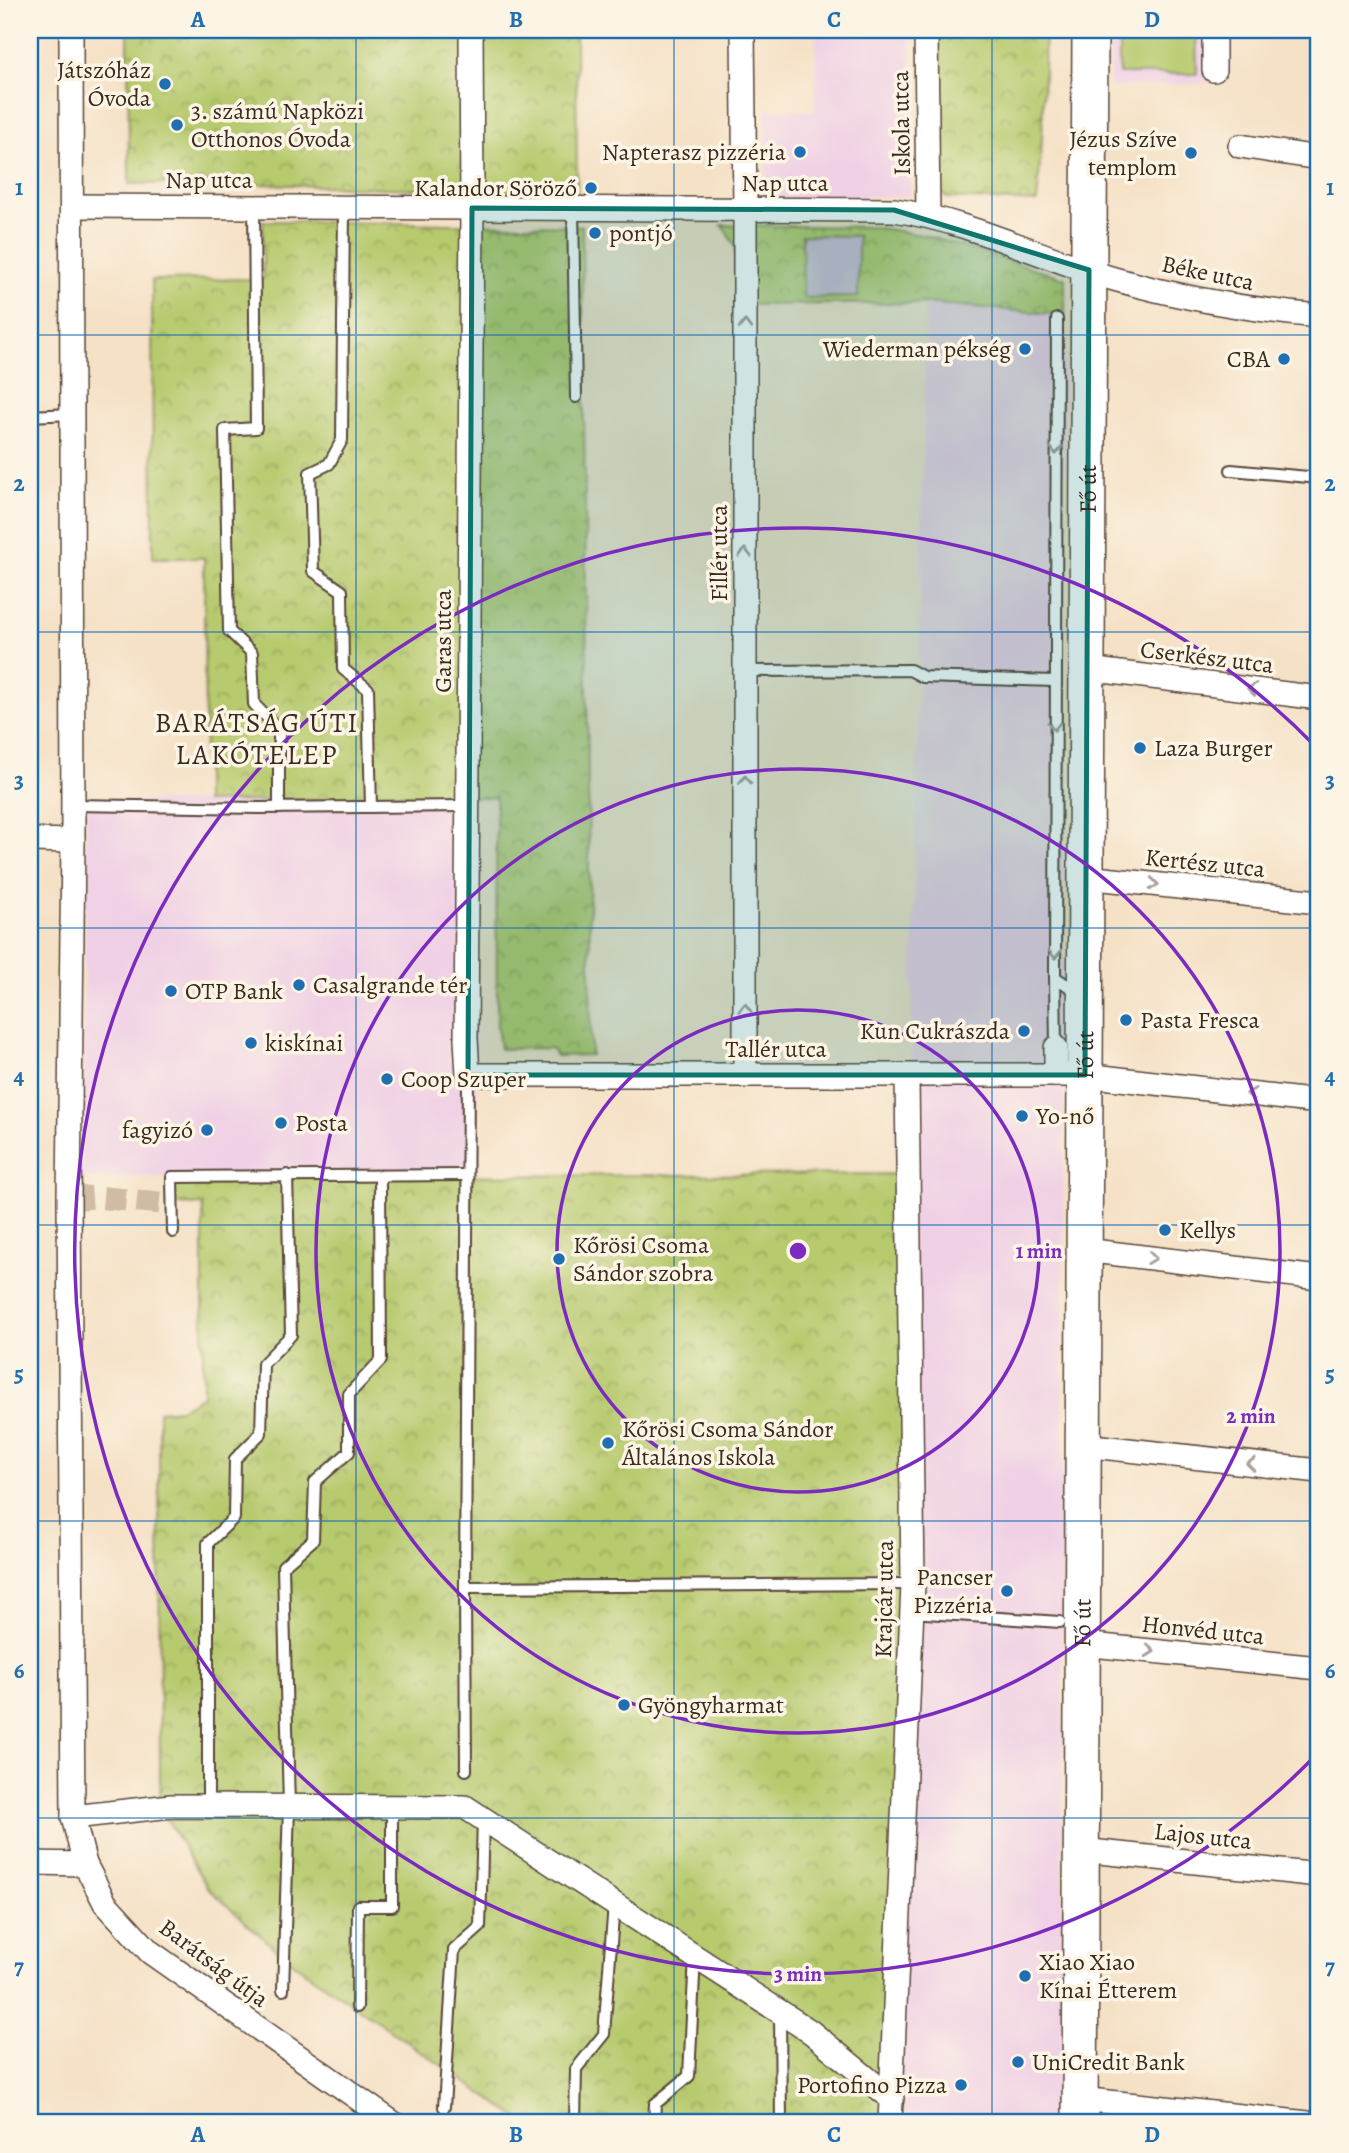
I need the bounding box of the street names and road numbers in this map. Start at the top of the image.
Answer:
street label: Iskola utca [884,69,918,176]
street label: Nap utca [165,164,254,196]
street label: Nap utca [741,167,830,199]
street label: Béke utca [1159,248,1258,299]
street label: Fő út [1072,464,1104,514]
street label: Fillér utca [703,504,735,602]
street label: Garas utca [427,588,459,693]
street label: Cserkész utca [1138,633,1276,681]
street label: Kertész utca [1143,841,1267,885]
street label: Fő út [1069,1030,1101,1080]
street label: Tallér utca [725,1033,828,1065]
street label: Krajcár utca [867,1539,901,1658]
street label: Fő út [1066,1598,1099,1648]
street label: Honvéd utca [1140,1608,1267,1652]
street label: Lajos utca [1153,1815,1254,1857]
street label: Barátság útja [153,1911,276,2015]

